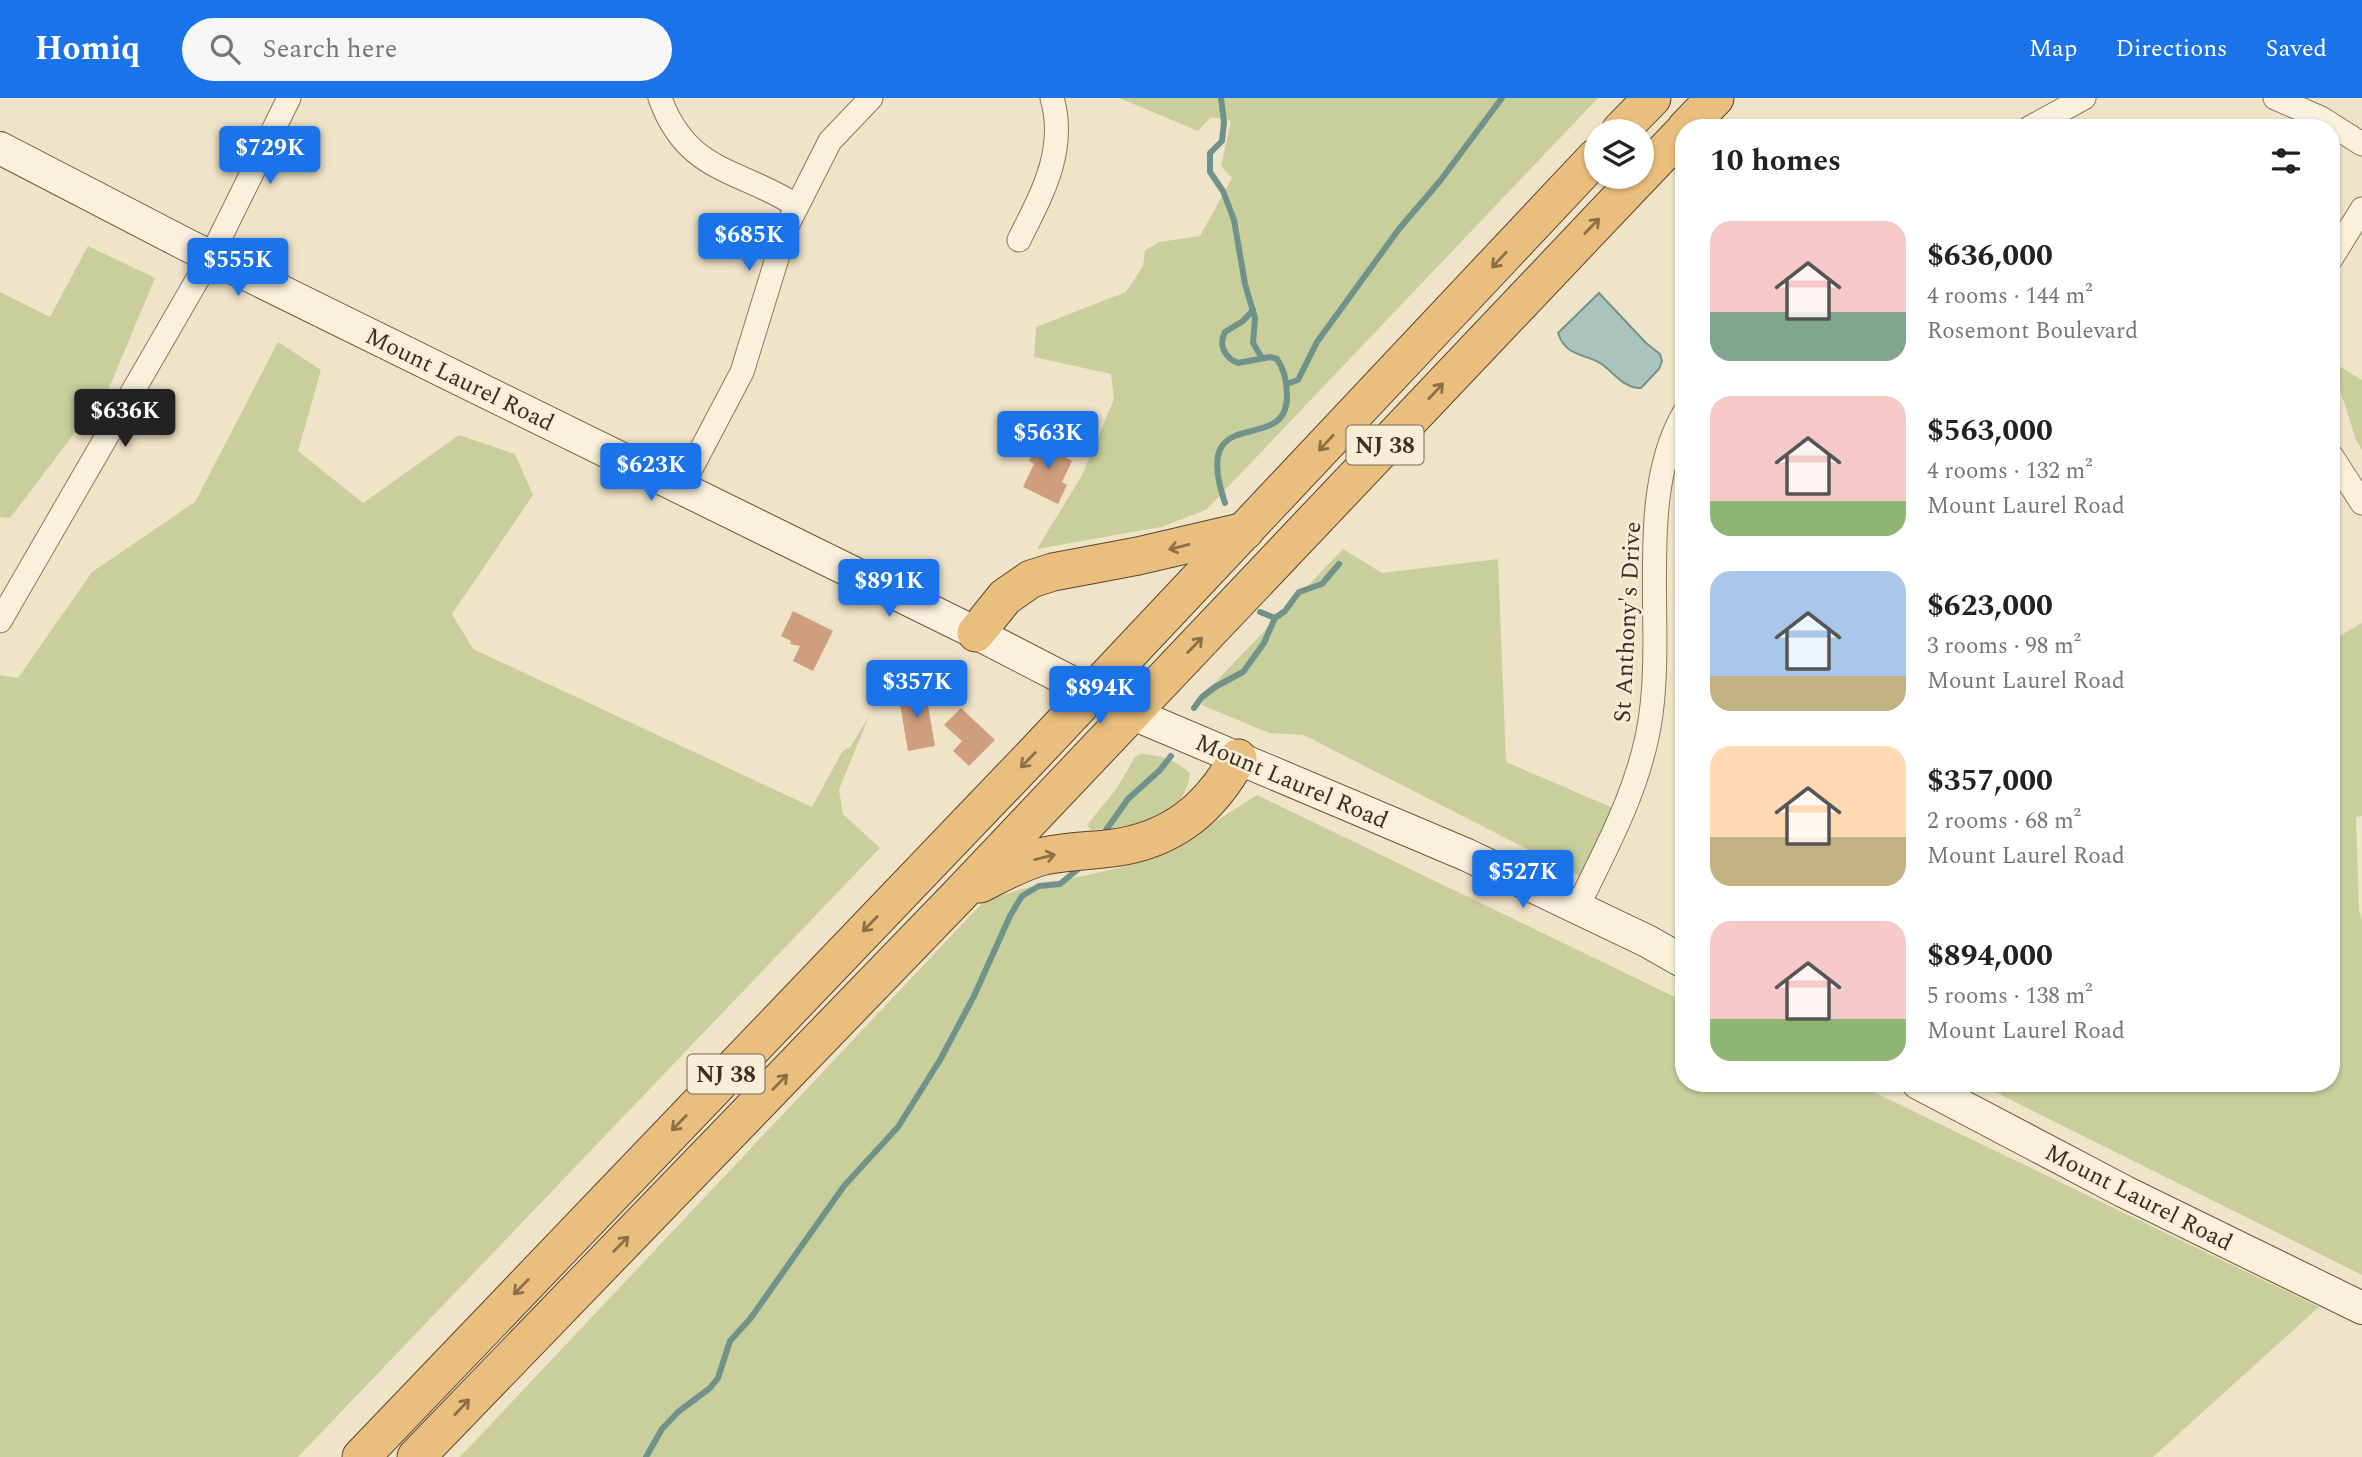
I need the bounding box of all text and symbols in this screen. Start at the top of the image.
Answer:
search box [182,18,672,81]
text: Homiq [35,24,140,74]
text: Search here [262,29,397,69]
icon: search [206,30,244,68]
text: Map [2029,31,2077,67]
text: Directions [2115,31,2227,67]
text: Saved [2265,31,2327,67]
map controls [1584,119,1654,189]
button: layers [1584,119,1654,189]
pin: $729K [221,126,319,186]
text: $729K [235,131,305,166]
text: 10 homes [1710,138,1841,184]
icon: filters [2267,142,2305,180]
pin: $685K [700,214,798,273]
text: $685K [714,218,784,253]
one-way arrow [1584,218,1601,235]
text: $636,000 [1927,233,2053,279]
pin: $555K [189,238,287,298]
text: $555K [203,243,273,278]
icon: home [1766,249,1850,333]
one-way arrow [1490,251,1507,268]
text: 4 rooms · 144 m² [1927,279,2093,314]
text: Rosemont Boulevard [1927,314,2138,349]
street label: Mount Laurel Road [359,318,560,441]
one-way arrow [1427,383,1444,400]
pin: $636K [76,390,174,449]
text: $636K [90,394,160,429]
text: $563,000 [1927,408,2053,454]
pin: $563K [999,412,1097,471]
text: $563K [1013,416,1083,451]
icon: home [1766,424,1850,508]
road number: NJ 38 [1346,426,1424,464]
one-way arrow [1317,434,1334,451]
pin: $623K [602,444,700,503]
text: $623K [616,448,686,483]
text: 4 rooms · 132 m² [1927,454,2093,489]
text: Mount Laurel Road [1927,489,2125,524]
street label: St Anthony's Drive [1605,521,1651,723]
one-way arrow [1168,541,1191,554]
pin: $891K [840,560,938,619]
text: $891K [854,564,924,599]
text: $623,000 [1927,583,2053,629]
icon: home [1766,599,1850,683]
text: 3 rooms · 98 m² [1927,629,2081,664]
one-way arrow [1187,637,1204,654]
pin: $357K [868,660,966,720]
text: Mount Laurel Road [1927,664,2125,699]
text: $357K [882,665,952,700]
pin: $894K [1051,666,1149,726]
text: $894K [1065,671,1135,706]
street label: Mount Laurel Road [1189,725,1394,839]
one-way arrow [1020,751,1037,768]
text: $357,000 [1927,758,2053,804]
icon: home [1766,774,1850,858]
text: 2 rooms · 68 m² [1927,804,2081,839]
text: Mount Laurel Road [1927,839,2125,874]
one-way arrow [1033,850,1055,863]
pin: $527K [1474,850,1572,910]
text: $527K [1488,855,1558,890]
one-way arrow [862,915,879,932]
text: $894,000 [1927,933,2053,979]
icon: home [1766,949,1850,1033]
text: 5 rooms · 138 m² [1927,979,2093,1014]
text: Mount Laurel Road [1927,1014,2125,1049]
road number: NJ 38 [688,1054,764,1093]
one-way arrow [772,1073,789,1090]
one-way arrow [670,1114,687,1131]
street label: Mount Laurel Road [2038,1135,2239,1261]
one-way arrow [613,1236,630,1253]
one-way arrow [513,1278,530,1295]
one-way arrow [454,1399,471,1416]

